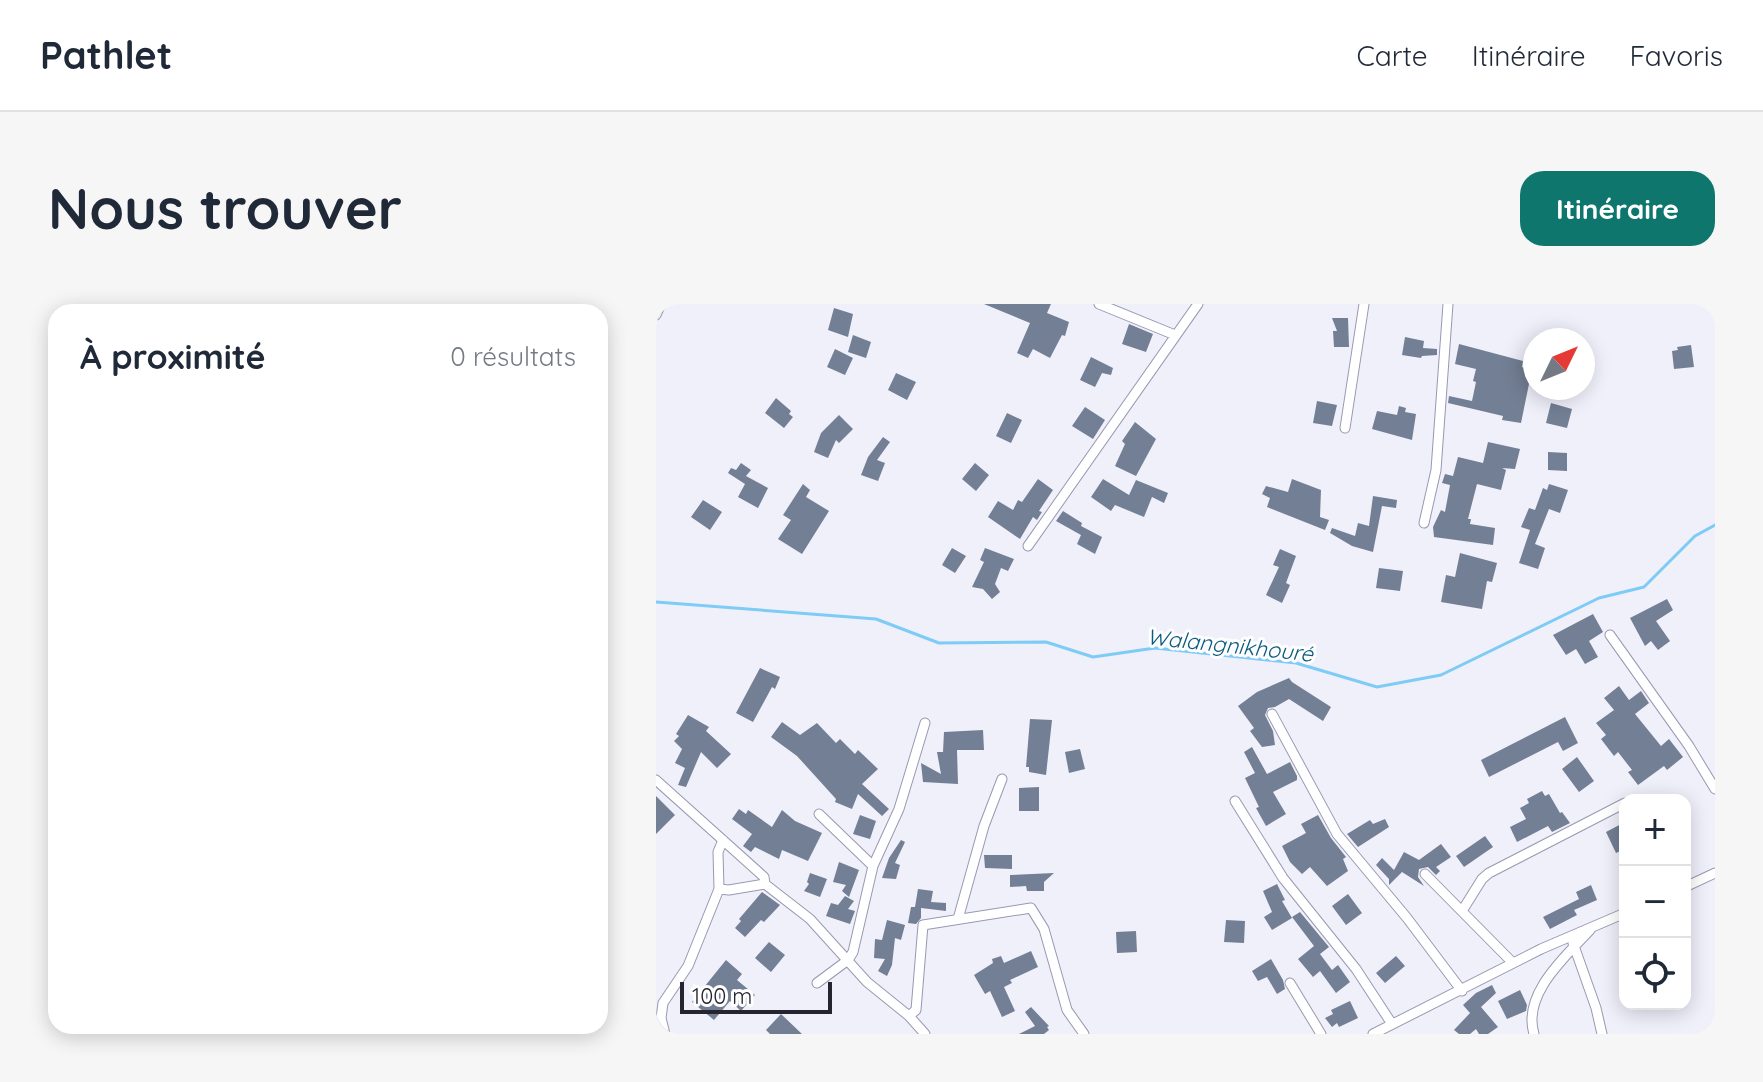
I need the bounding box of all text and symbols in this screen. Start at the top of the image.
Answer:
text: Pathlet [40,31,172,79]
text: Carte [1356,38,1428,73]
text: Itinéraire [1472,38,1586,73]
text: Favoris [1630,38,1723,73]
button: Itinéraire [1520,171,1715,246]
text: Nous trouver [48,173,402,243]
north arrow [1523,328,1595,400]
text: À proximité [80,335,266,378]
text: 0 résultats [450,340,576,373]
water label: Walangnikhouré [1145,622,1316,668]
map controls [1619,794,1691,1010]
button: + [1619,794,1691,866]
button: − [1619,866,1691,938]
button: locate [1619,938,1691,1010]
scale bar [680,978,832,1014]
text: 100 m [692,982,752,1010]

